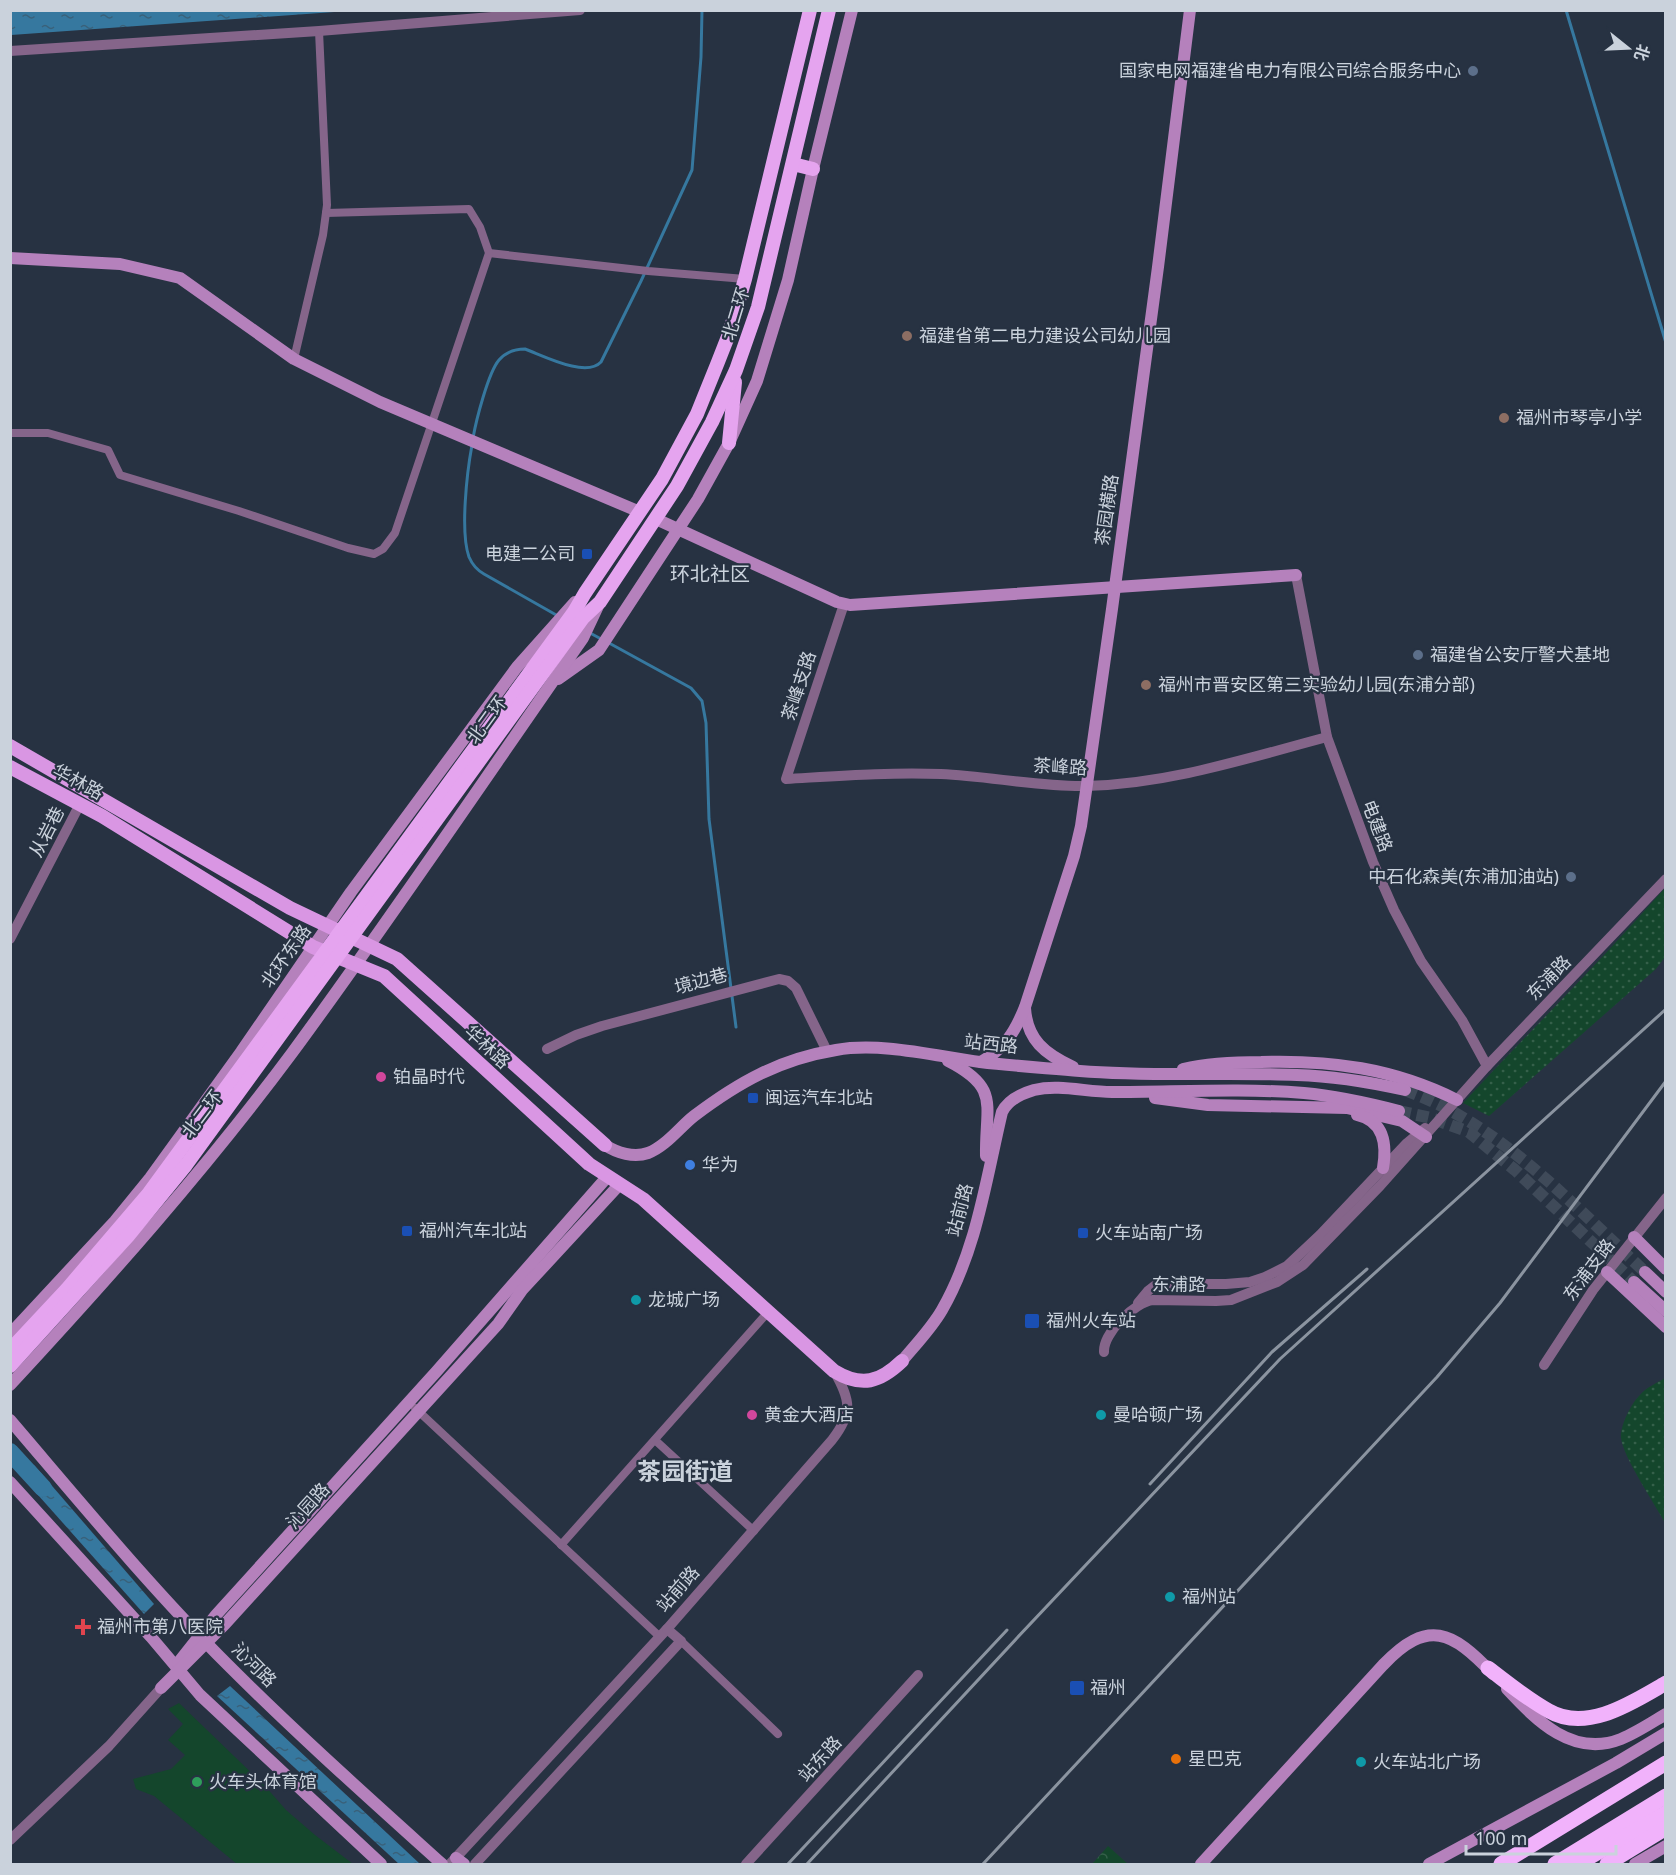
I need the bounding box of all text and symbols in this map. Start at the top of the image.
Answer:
north arrow [1598,18,1658,78]
text: 北 [1629,42,1655,64]
place label: 国家电网福建省电力有限公司综合服务中心 [1119,58,1461,82]
marker: 国家电网福建省电力有限公司综合服务中心 [1466,64,1480,78]
street label: 北二环 [716,284,754,343]
place label: 福建省第二电力建设公司幼儿园 [919,323,1171,347]
marker: 福建省第二电力建设公司幼儿园 [900,329,914,343]
place label: 福州市琴亭小学 [1516,405,1642,429]
marker: 福州市琴亭小学 [1497,411,1511,425]
street label: 茶园横路 [1089,473,1123,547]
place label: 电建二公司 [485,541,575,565]
marker: 电建二公司 [580,547,594,561]
district label: 环北社区 [670,560,750,587]
place label: 福建省公安厅警犬基地 [1430,642,1610,666]
street label: 茶峰支路 [776,648,821,724]
marker: 福建省公安厅警犬基地 [1411,648,1425,662]
place label: 福州市晋安区第三实验幼儿园(东浦分部) [1158,672,1475,696]
marker: 福州市晋安区第三实验幼儿园(东浦分部) [1139,678,1153,692]
street label: 北二环 [461,691,512,748]
street label: 茶峰路 [1032,753,1088,779]
street label: 华林路 [49,758,108,804]
street label: 电建路 [1357,796,1399,855]
street label: 从岩巷 [23,802,69,861]
place label: 中石化森美(东浦加油站) [1368,864,1559,888]
marker: 中石化森美(东浦加油站) [1564,870,1578,884]
street label: 北环东路 [255,919,316,992]
street label: 东浦路 [1521,950,1576,1005]
street label: 境边巷 [672,961,730,999]
street label: 华林路 [460,1019,516,1073]
street label: 站西路 [963,1028,1019,1058]
place label: 铂晶时代 [393,1064,465,1088]
marker: 铂晶时代 [374,1070,388,1084]
street label: 北二环 [175,1085,227,1142]
place label: 闽运汽车北站 [765,1085,873,1109]
marker: 闽运汽车北站 [746,1091,760,1105]
place label: 华为 [702,1152,738,1176]
marker: 华为 [683,1158,697,1172]
street label: 站前路 [940,1181,978,1239]
place label: 福州汽车北站 [419,1218,527,1242]
place label: 火车站南广场 [1095,1220,1203,1244]
marker: 福州汽车北站 [400,1224,414,1238]
marker: 火车站南广场 [1076,1226,1090,1240]
street label: 东浦支路 [1557,1233,1619,1305]
street label: 东浦路 [1152,1272,1206,1296]
place label: 龙城广场 [648,1287,720,1311]
marker: 龙城广场 [629,1293,643,1307]
place label: 福州火车站 [1046,1308,1136,1332]
marker: 福州火车站 [1023,1312,1041,1330]
place label: 黄金大酒店 [764,1402,854,1426]
place label: 曼哈顿广场 [1113,1402,1203,1426]
marker: 黄金大酒店 [745,1408,759,1422]
marker: 曼哈顿广场 [1094,1408,1108,1422]
district label: 茶园街道 [637,1454,733,1487]
street label: 沁园路 [280,1477,334,1533]
street label: 站前路 [650,1560,704,1617]
place label: 福州站 [1182,1584,1236,1608]
marker: 福州站 [1163,1590,1177,1604]
place label: 福州市第八医院 [97,1614,223,1638]
marker: 福州市第八医院 [74,1618,92,1636]
street label: 沁河路 [227,1637,282,1692]
place label: 福州 [1090,1675,1126,1699]
marker: 福州 [1068,1679,1086,1697]
street label: 站东路 [792,1730,846,1786]
place label: 星巴克 [1188,1746,1242,1770]
place label: 火车站北广场 [1373,1749,1481,1773]
marker: 星巴克 [1169,1752,1183,1766]
marker: 火车站北广场 [1354,1755,1368,1769]
place label: 火车头体育馆 [209,1769,317,1793]
marker: 火车头体育馆 [190,1775,204,1789]
scale bar [1466,1818,1616,1856]
text: 100 m [1475,1826,1527,1850]

